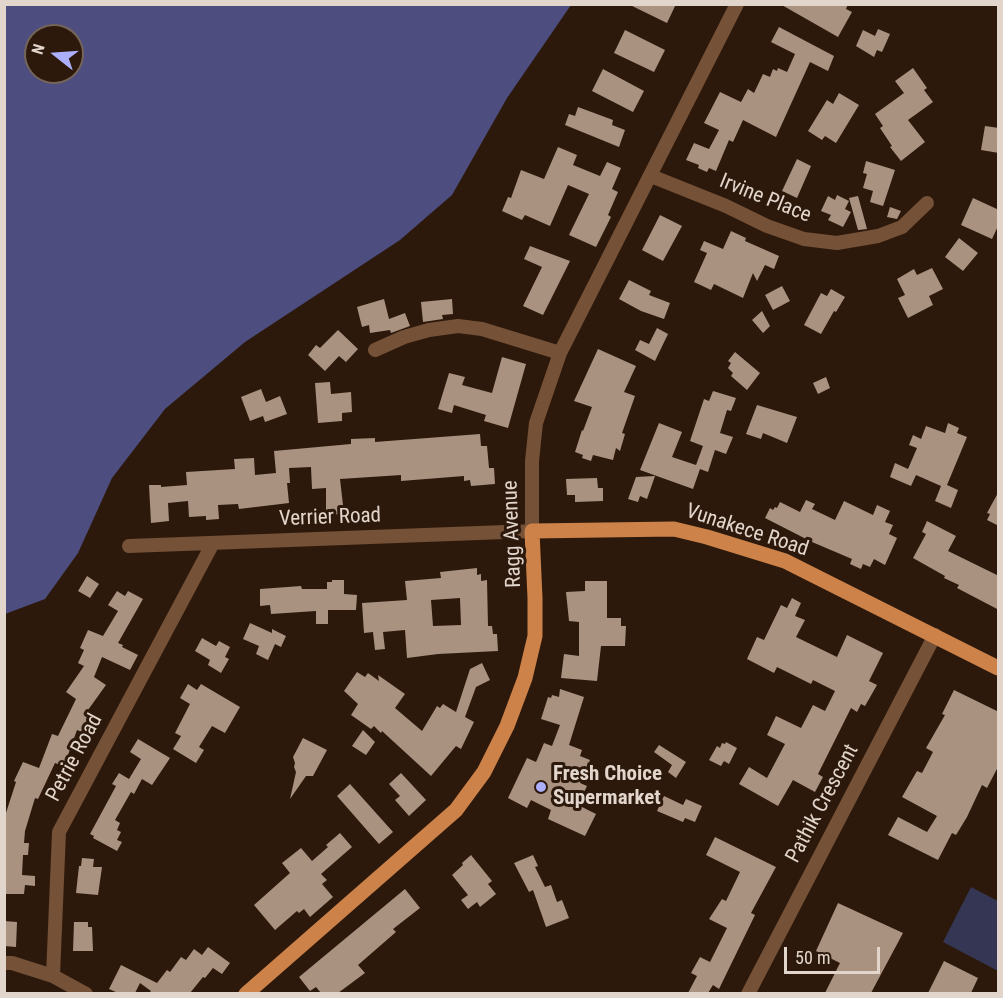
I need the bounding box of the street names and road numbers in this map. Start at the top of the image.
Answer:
street label: Irvine Place [716,169,814,229]
street label: Ragg Avenue [499,480,527,588]
street label: Vunakece Road [682,499,812,563]
street label: Verrier Road [279,504,381,532]
street label: Petrie Road [41,710,109,806]
street label: Pathik Crescent [781,740,865,868]

